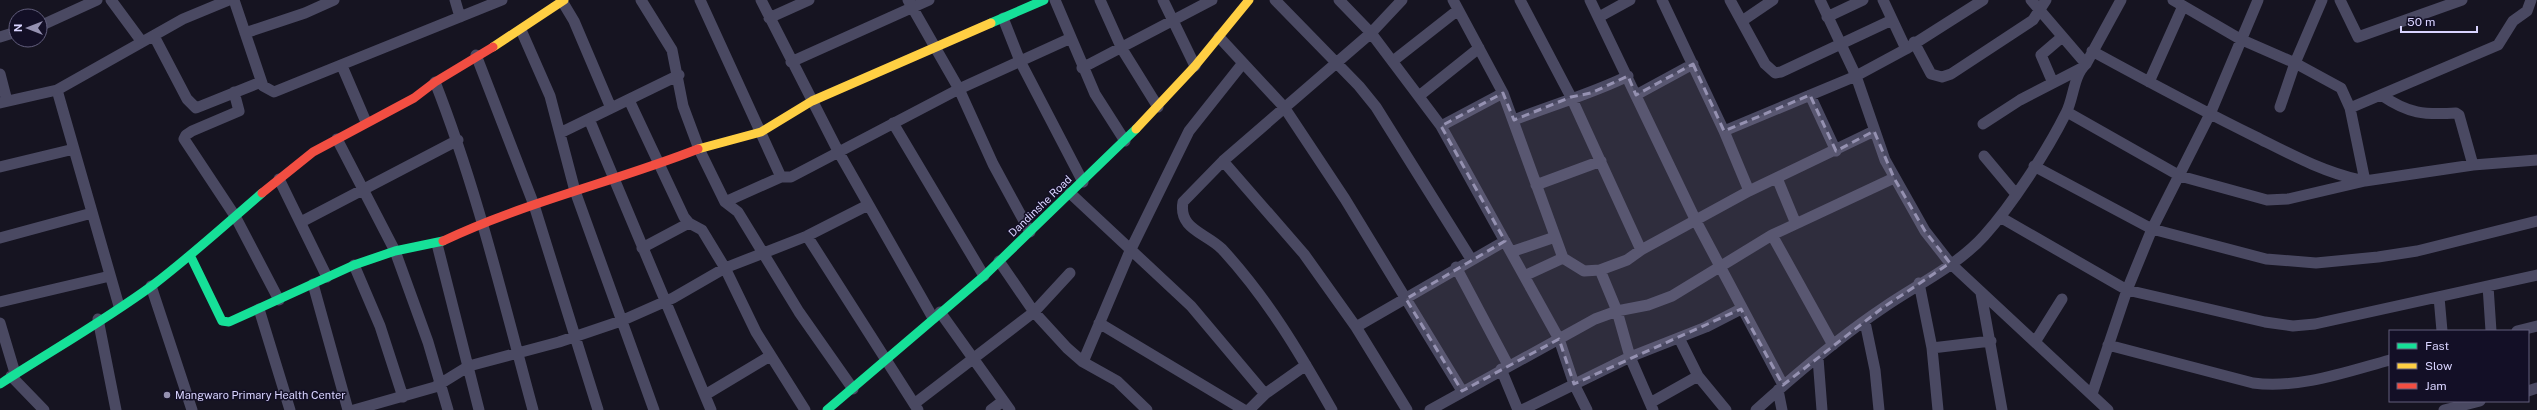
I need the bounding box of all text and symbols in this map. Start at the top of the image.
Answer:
north arrow [8,8,48,48]
scale bar [2401,8,2477,34]
text: 50 m [2407,15,2435,29]
text: N [12,24,24,32]
street label: Dandinshe Road [1006,173,1074,239]
legend [2389,330,2529,402]
text: Fast [2425,339,2450,353]
text: Slow [2425,359,2453,373]
text: Jam [2425,379,2447,393]
place label: Mangwaro Primary Health Center [175,389,346,401]
marker: Mangwaro Primary Health Center [162,390,172,400]

